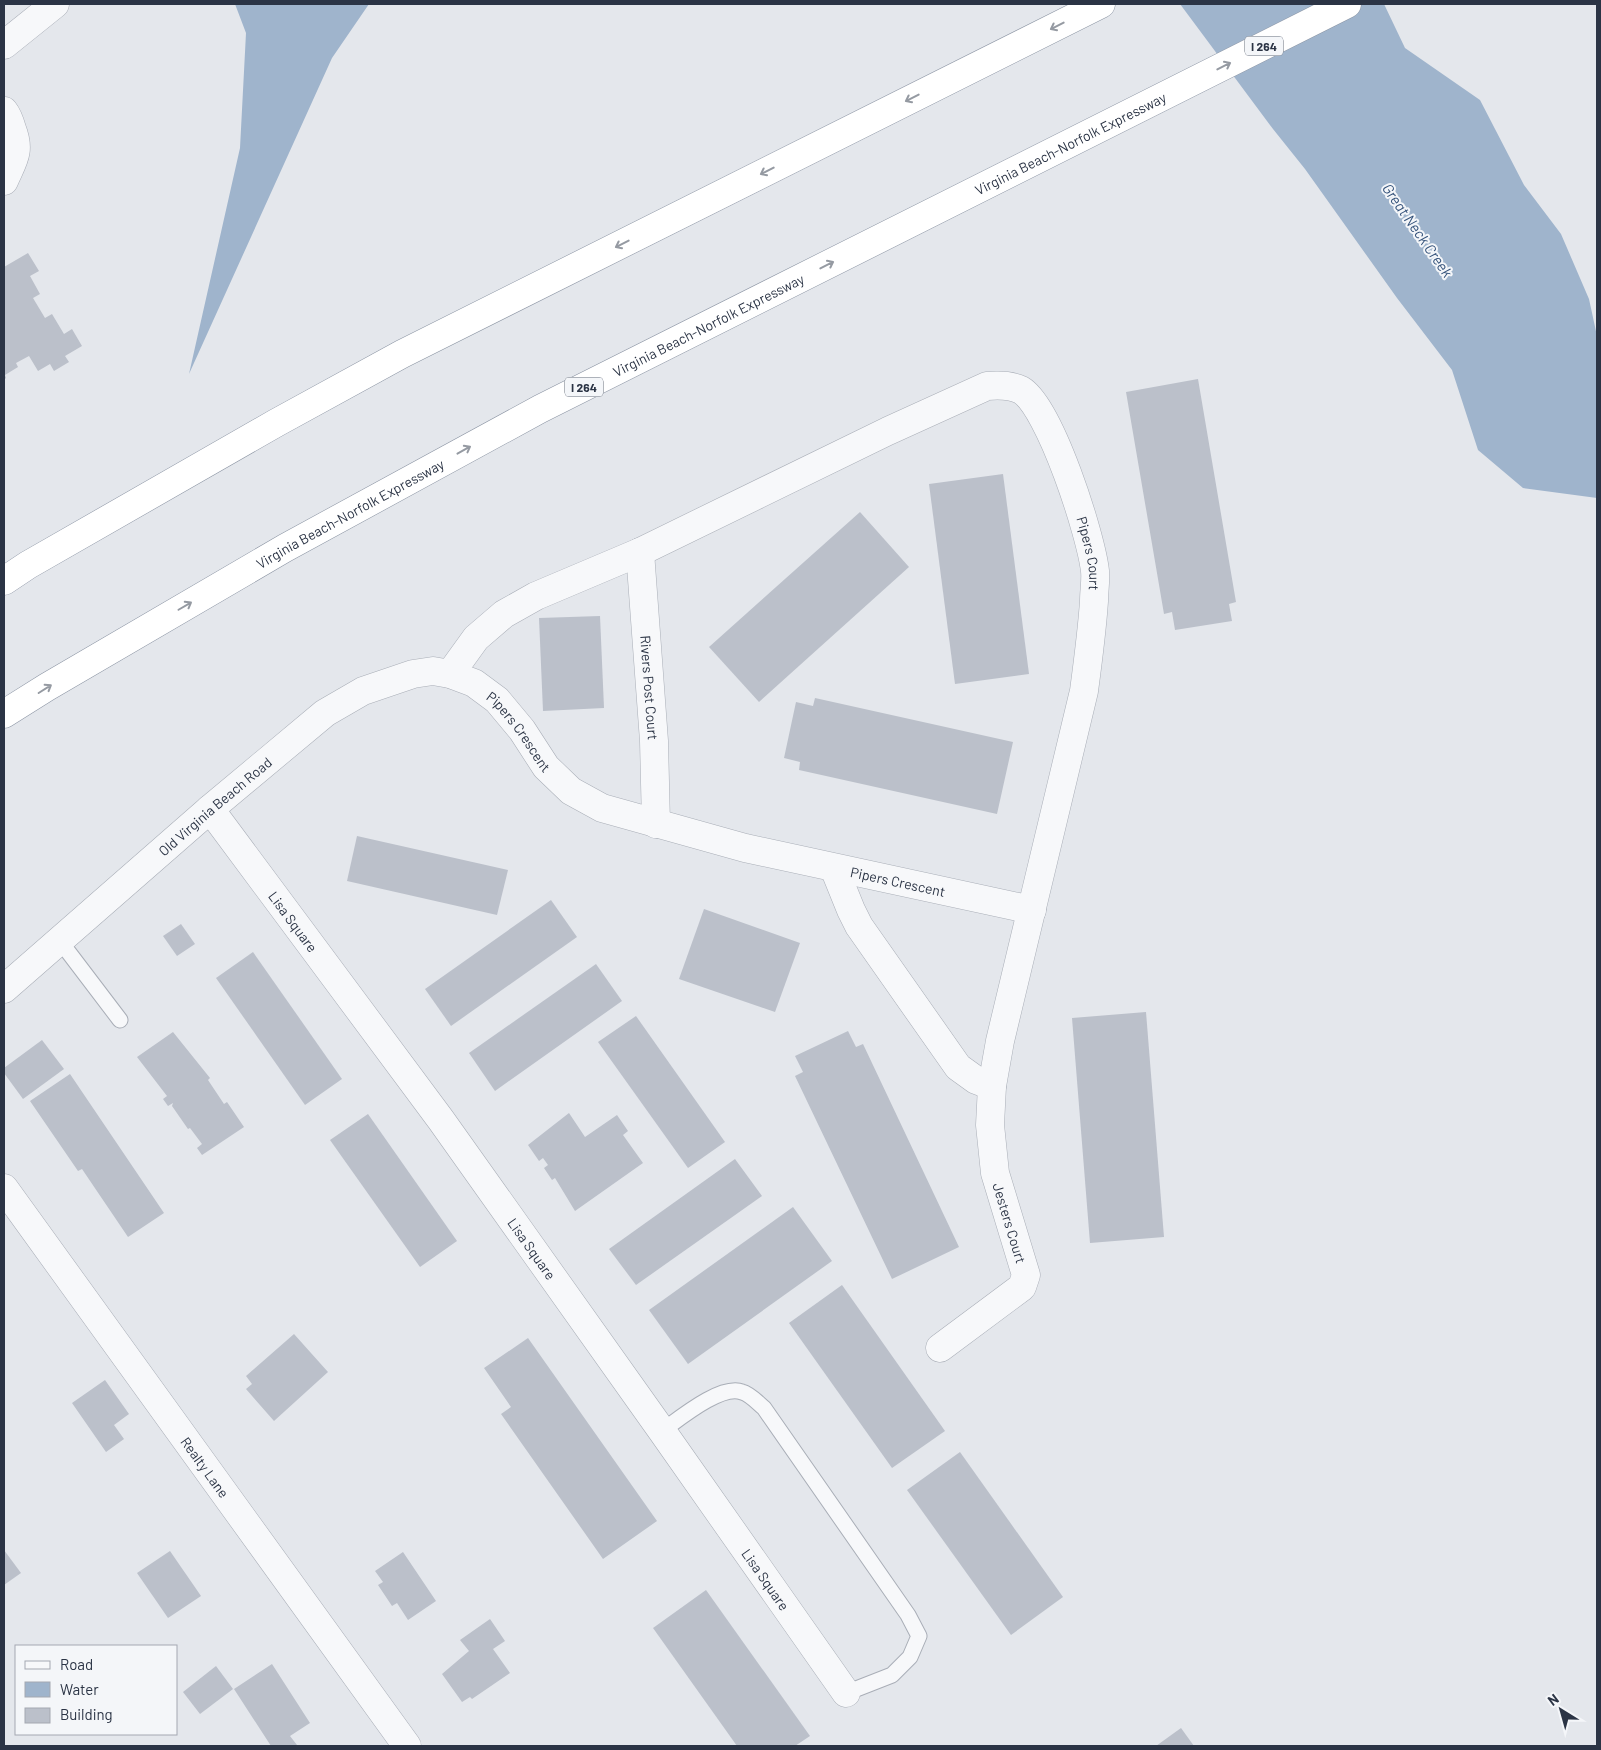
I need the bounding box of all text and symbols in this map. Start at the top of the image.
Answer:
one-way arrow [1050,22,1065,31]
road number: I 264 [1245,36,1283,56]
one-way arrow [1216,61,1231,70]
street label: Virginia Beach-Norfolk Expressway [972,88,1169,198]
one-way arrow [905,94,920,104]
one-way arrow [760,167,775,176]
water label: Great Neck Creek [1379,180,1457,281]
one-way arrow [614,239,629,249]
one-way arrow [820,260,835,270]
street label: Virginia Beach-Norfolk Expressway [610,269,807,380]
road number: I 264 [565,378,603,397]
one-way arrow [457,445,472,455]
street label: Virginia Beach-Norfolk Expressway [253,454,447,572]
street label: Pipers Court [1074,514,1104,591]
one-way arrow [178,601,192,611]
street label: Rivers Post Court [638,635,662,741]
one-way arrow [38,683,52,694]
street label: Pipers Crescent [484,687,554,775]
street label: Old Virginia Beach Road [155,753,275,859]
street label: Pipers Crescent [849,863,947,900]
street label: Lisa Square [265,888,322,955]
street label: Jesters Court [990,1181,1030,1265]
street label: Lisa Square [505,1214,560,1282]
street label: Realty Lane [178,1433,233,1501]
street label: Lisa Square [739,1545,794,1613]
legend [15,1645,178,1735]
text: Road [60,1655,93,1673]
text: Water [60,1680,99,1698]
north arrow [1536,1685,1586,1735]
text: N [1544,1690,1562,1709]
text: Building [60,1705,113,1723]

